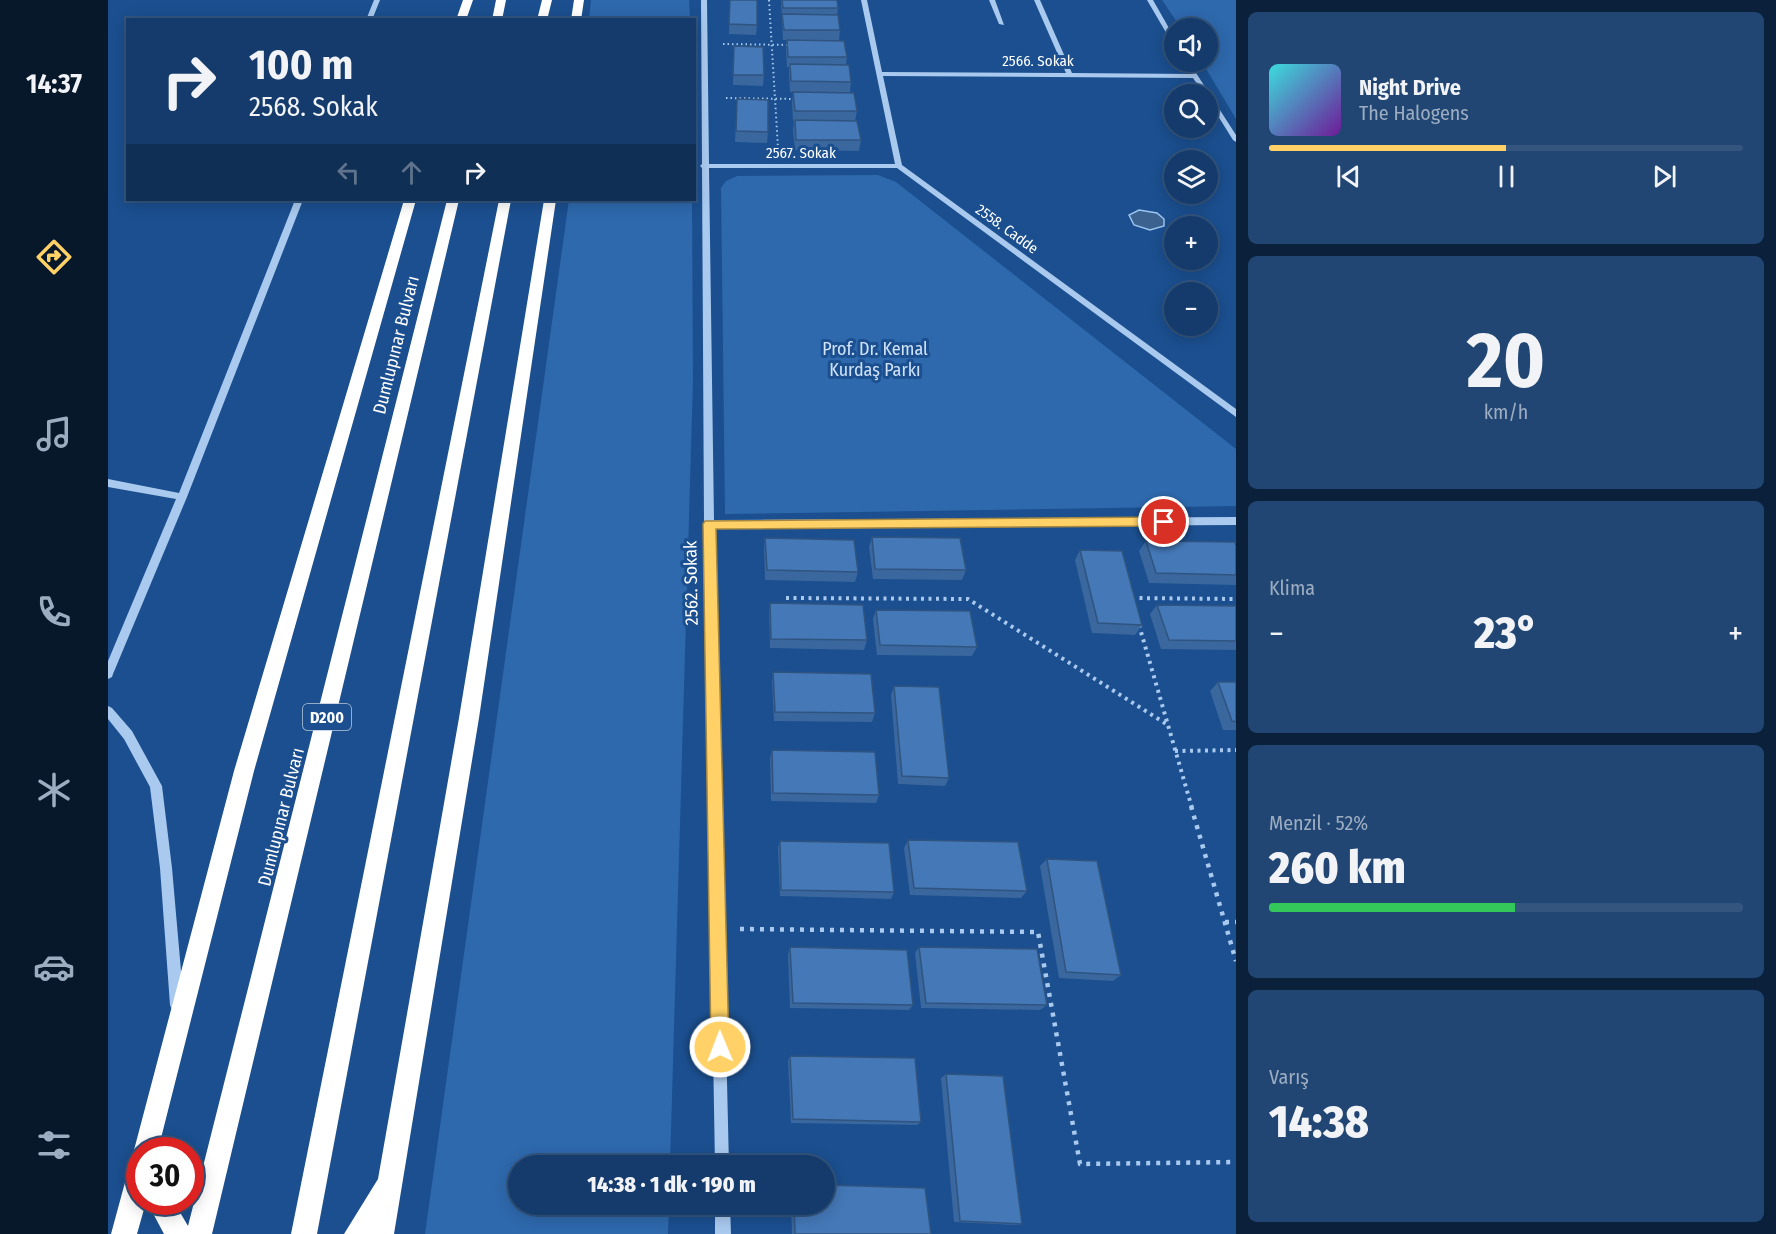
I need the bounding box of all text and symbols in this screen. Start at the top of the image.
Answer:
map controls [1164,18,1218,336]
button: sound [1164,18,1218,72]
text: 100 m [249,40,353,90]
icon: right [150,42,228,120]
street label: 2566. Sokak [1002,52,1074,70]
text: 14:37 [26,68,82,100]
text: Night Drive [1359,74,1461,101]
button: search [1164,84,1218,138]
text: 2568. Sokak [249,91,378,123]
text: The Halogens [1359,101,1469,125]
street label: 2567. Sokak [766,144,836,162]
button: layers [1164,150,1218,204]
icon: left [332,156,365,189]
icon: ahead [395,156,428,189]
icon: right [458,156,491,189]
icon: previous [1332,160,1365,193]
icon: pause [1490,160,1523,193]
icon: next [1648,160,1681,193]
street label: 2558. Cadde [972,200,1042,258]
button: + [1164,216,1218,270]
icon: directions [33,236,75,278]
street label: Dumlupınar Bulvarı [368,273,424,417]
button: − [1164,282,1218,336]
text: 20 [1467,314,1545,408]
park label: Prof. Dr. Kemal Kurdaş Parkı [822,338,928,381]
text: km/h [1484,400,1528,424]
icon: music [33,413,75,455]
pin [1138,496,1189,547]
icon: arrive [1147,505,1180,538]
street label: 2562. Sokak [679,540,703,626]
text: Klima [1269,576,1315,600]
icon: phone [33,591,75,633]
text: 23° [1474,606,1538,660]
text: − [1269,614,1284,654]
text: + [1728,614,1743,654]
road number: D200 [303,704,351,730]
street label: Dumlupınar Bulvarı [253,745,309,889]
icon: climate [33,769,75,811]
text: Menzil · 52% [1269,811,1368,835]
text: 260 km [1269,841,1406,895]
icon: car [33,946,75,988]
position arrow [688,1015,752,1079]
text: Varış [1269,1065,1309,1089]
text: 14:38 [1269,1095,1369,1149]
icon: filters [33,1124,75,1166]
speed limit sign: 30 [126,1137,204,1215]
text: 14:38 · 1 dk · 190 m [587,1171,756,1198]

